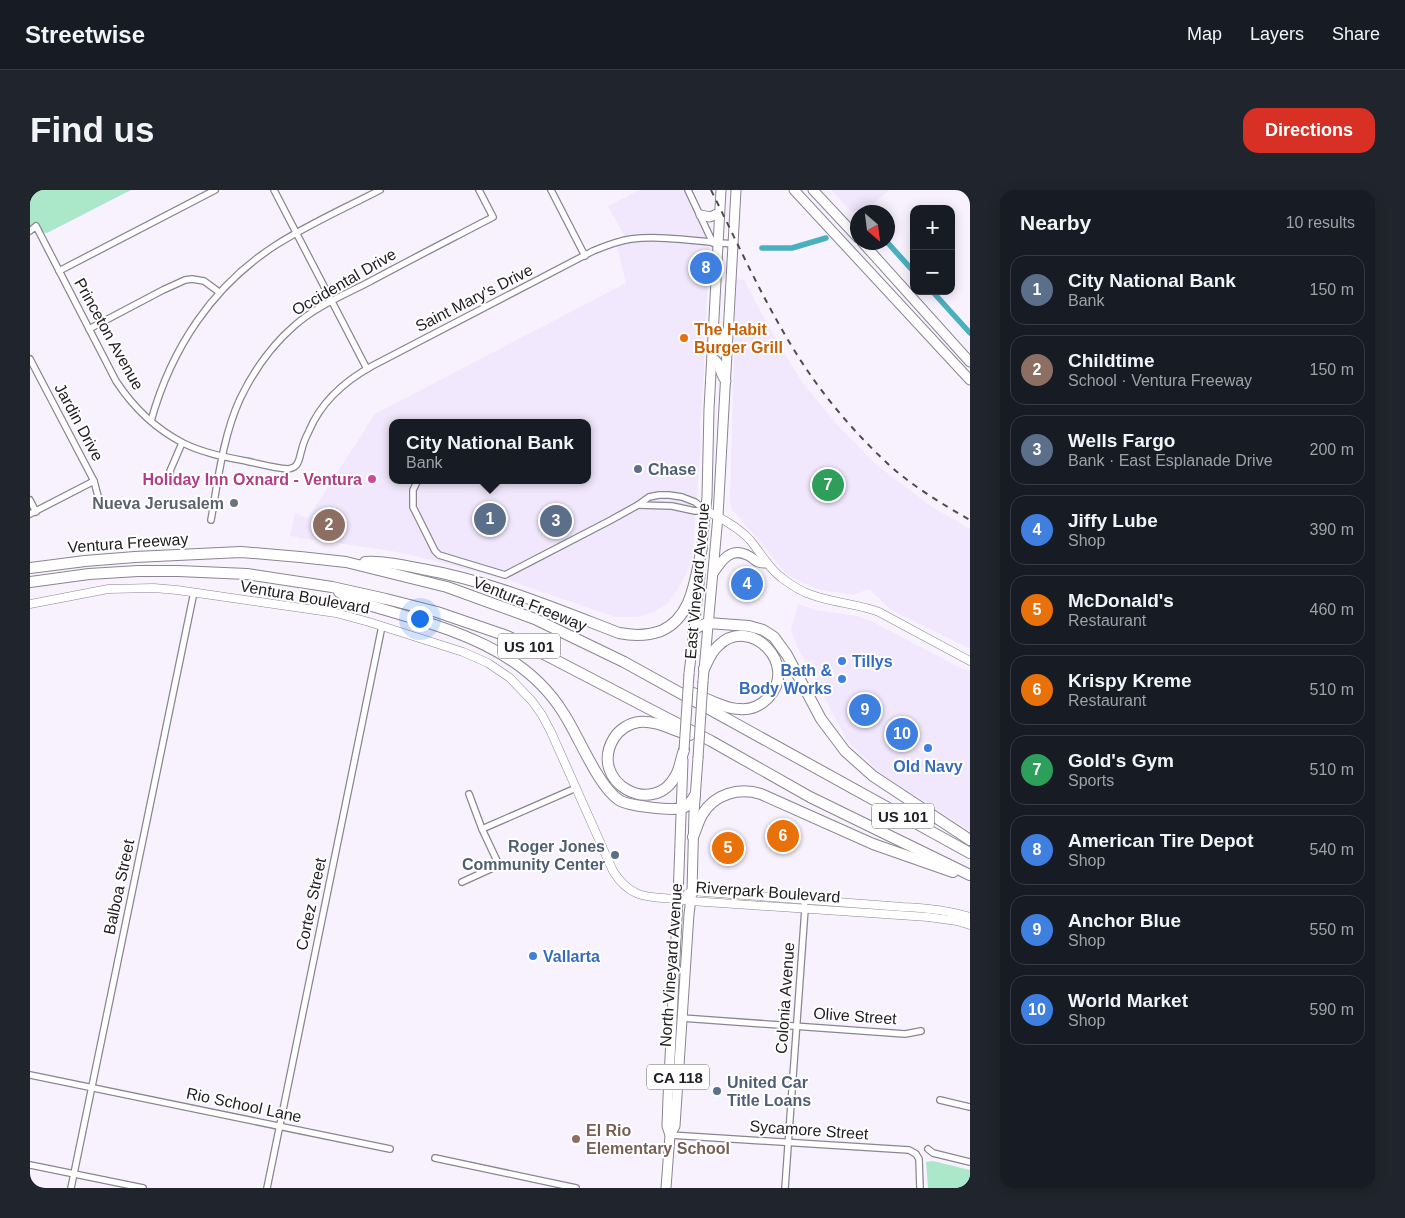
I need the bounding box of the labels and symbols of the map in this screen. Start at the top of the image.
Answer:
north arrow [850,205,895,250]
street label: Occidental Drive [289,245,399,319]
pin: 8 [690,249,722,287]
street label: Saint Mary's Drive [413,261,536,335]
street label: Princeton Avenue [71,275,147,393]
place label: The Habit Burger Grill [694,321,783,356]
marker: The Habit Burger Grill [678,332,690,344]
street label: Jardin Drive [51,380,107,464]
place label: Chase [648,461,696,478]
marker: Chase [632,463,644,475]
pin: 7 [812,466,844,504]
place label: Holiday Inn Oxnard - Ventura [142,471,362,488]
marker: Holiday Inn Oxnard - Ventura [366,473,378,485]
place label: Nueva Jerusalem [92,495,224,512]
marker: Nueva Jerusalem [228,497,240,509]
pin: 1 [474,500,506,538]
pin: 3 [540,502,572,540]
street label: East Vineyard Avenue [682,502,712,660]
pin: 2 [313,506,345,544]
street label: Ventura Freeway [67,530,189,556]
pin: 4 [731,565,763,603]
street label: Ventura Freeway [471,573,589,635]
street label: Ventura Boulevard [239,577,371,617]
your location [407,606,433,632]
road number: US 101 [498,634,560,658]
place label: Tillys [852,653,893,670]
marker: Tillys [836,655,848,667]
place label: Bath & Body Works [739,662,832,697]
marker: Bath & Body Works [836,673,848,685]
pin: 9 [849,691,881,729]
pin: 10 [886,715,918,753]
marker: Old Navy [922,742,934,754]
place label: Old Navy [893,758,963,775]
road number: US 101 [872,804,934,828]
pin: 6 [767,817,799,855]
pin: 5 [712,829,744,867]
street label: Balboa Street [101,837,138,936]
place label: Roger Jones Community Center [462,838,605,873]
marker: Roger Jones Community Center [609,849,621,861]
street label: Cortez Street [293,856,329,952]
street label: Riverpark Boulevard [695,878,841,906]
street label: North Vineyard Avenue [657,883,685,1047]
street label: Colonia Avenue [773,942,797,1054]
place label: Vallarta [543,948,600,965]
marker: Vallarta [527,950,539,962]
street label: Olive Street [813,1005,898,1027]
road number: CA 118 [647,1064,709,1090]
place label: United Car Title Loans [727,1074,811,1109]
street label: Rio School Lane [185,1084,303,1126]
marker: United Car Title Loans [711,1085,723,1097]
street label: Sycamore Street [749,1117,870,1143]
place label: El Rio Elementary School [586,1122,730,1157]
marker: El Rio Elementary School [570,1133,582,1145]

